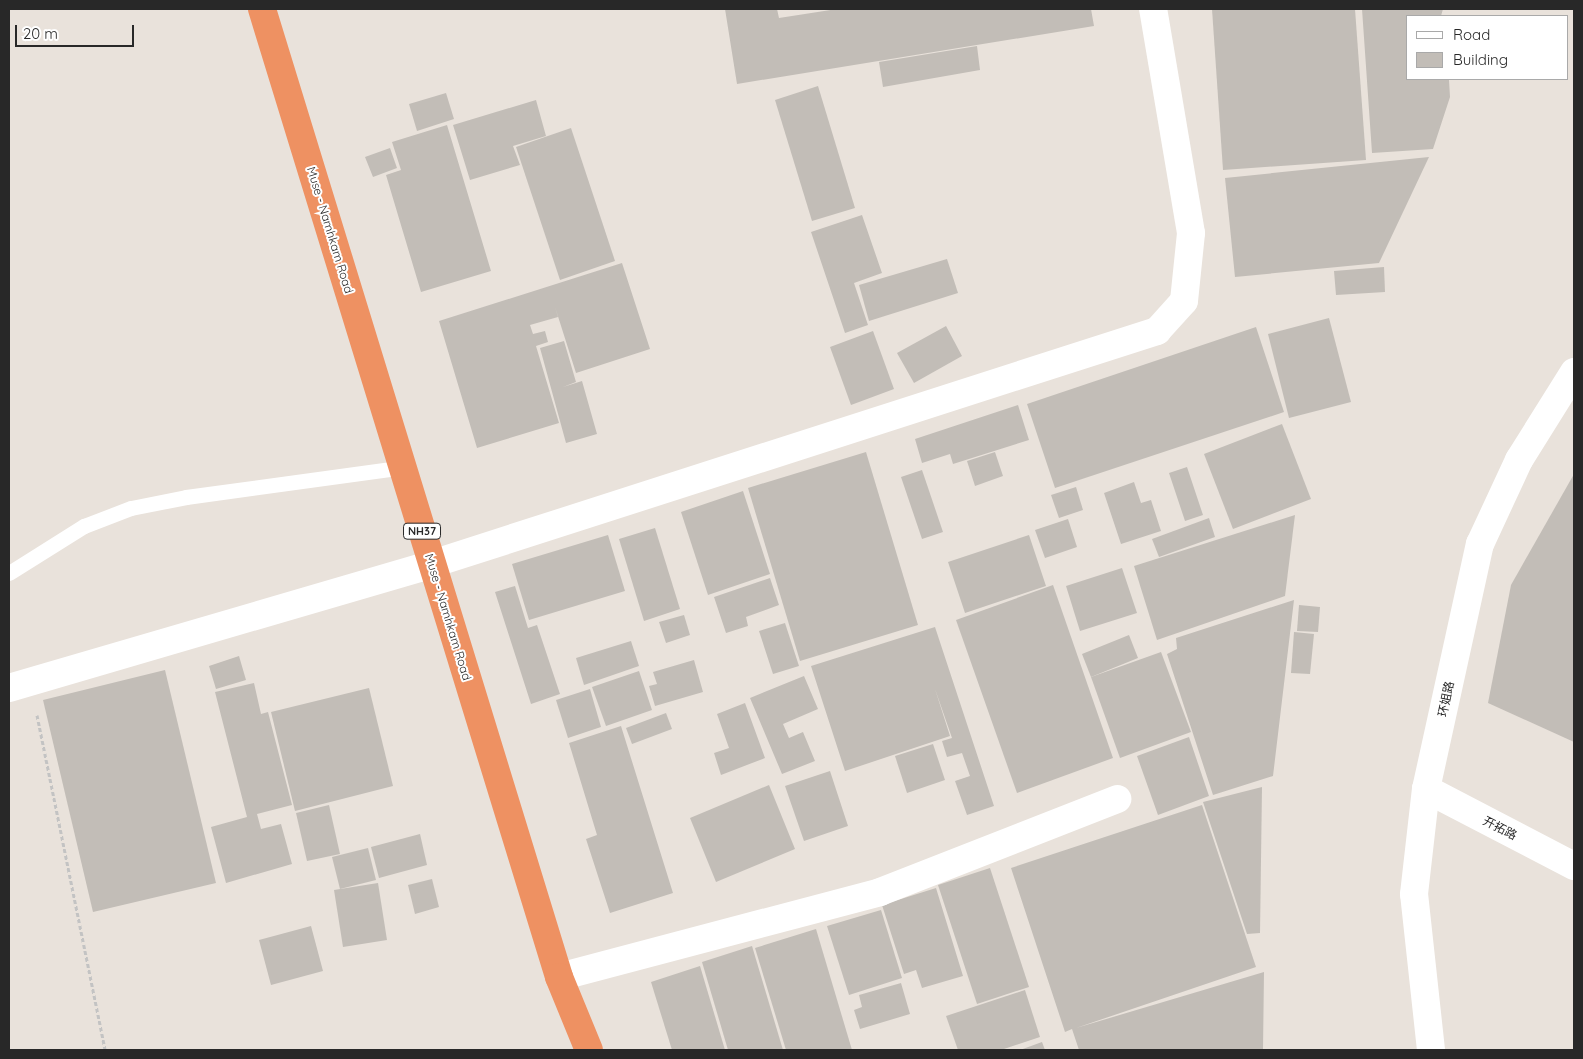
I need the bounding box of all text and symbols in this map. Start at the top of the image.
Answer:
scale bar [18,15,136,47]
legend [1406,15,1568,80]
text: 20 m [23,24,58,43]
text: Road [1453,25,1490,44]
text: Building [1453,50,1508,69]
street label: Muse - Namhkam Road [304,165,356,295]
road number: NH37 [402,522,442,540]
street label: Muse - Namhkam Road [422,552,474,682]
street label: 环姐路 [1435,680,1457,718]
street label: 开拓路 [1481,813,1519,843]

